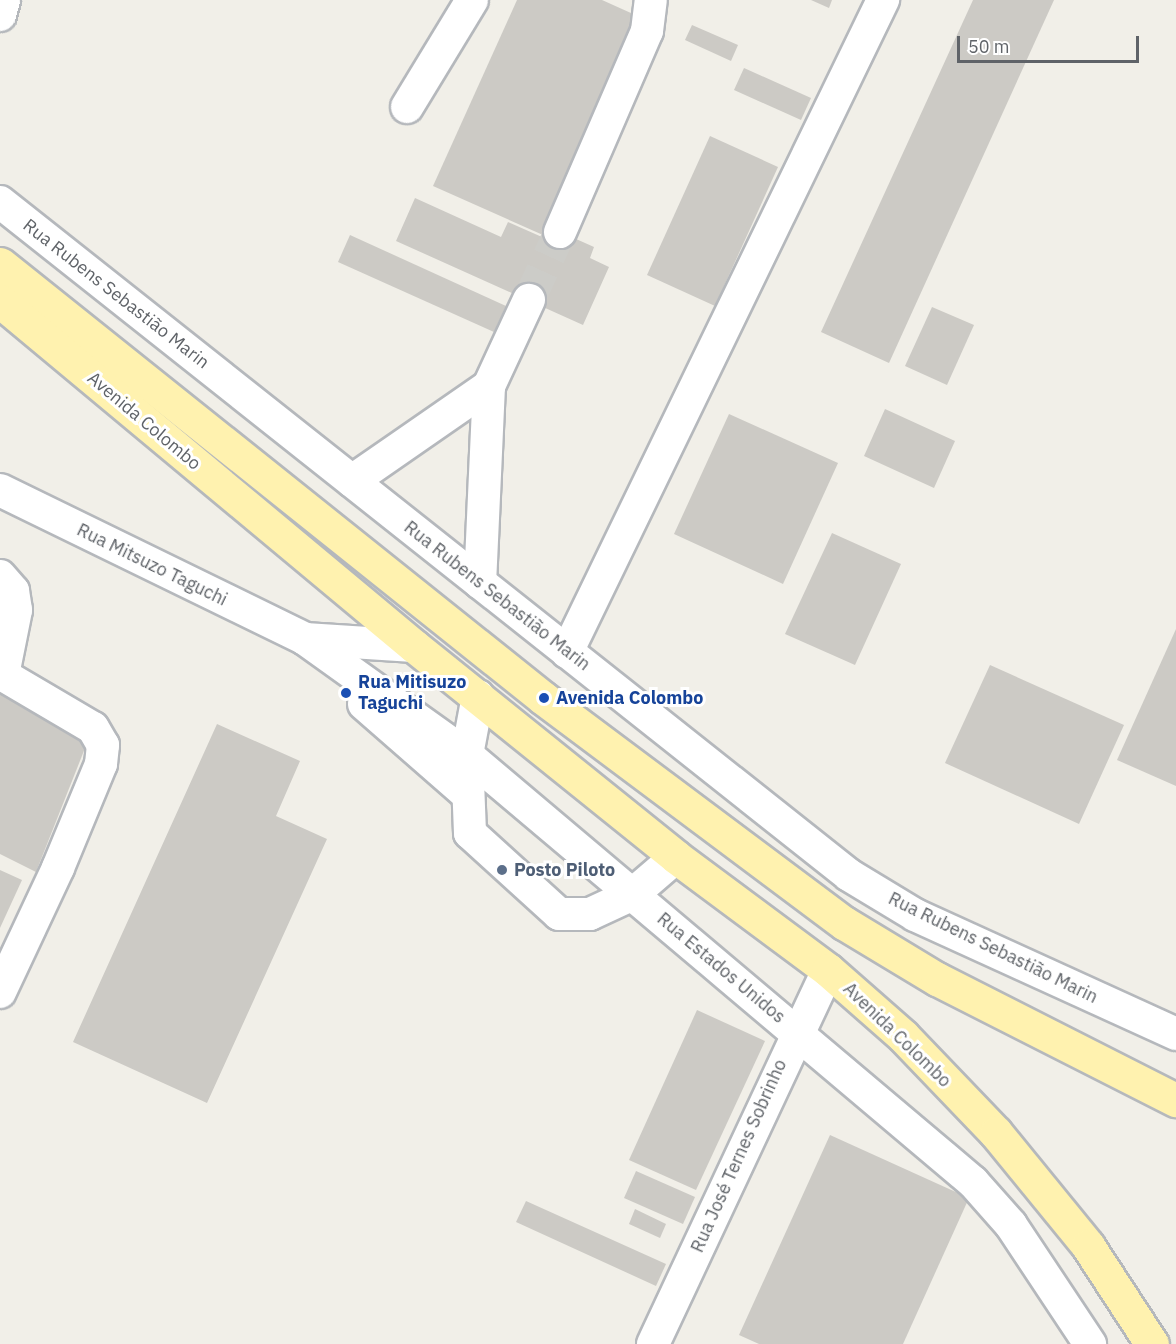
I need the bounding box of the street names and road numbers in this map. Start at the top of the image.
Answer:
street label: Rua Rubens Sebastião Marin [19,215,213,373]
street label: Avenida Colombo [83,367,205,475]
street label: Rua Rubens Sebastião Marin [400,517,594,675]
street label: Rua Mitsuzo Taguchi [73,519,231,611]
street label: Rua Rubens Sebastião Marin [885,888,1101,1008]
street label: Rua Estados Unidos [653,908,789,1028]
street label: Avenida Colombo [839,978,955,1092]
street label: Rua José Ternes Sobrinho [687,1056,791,1256]

